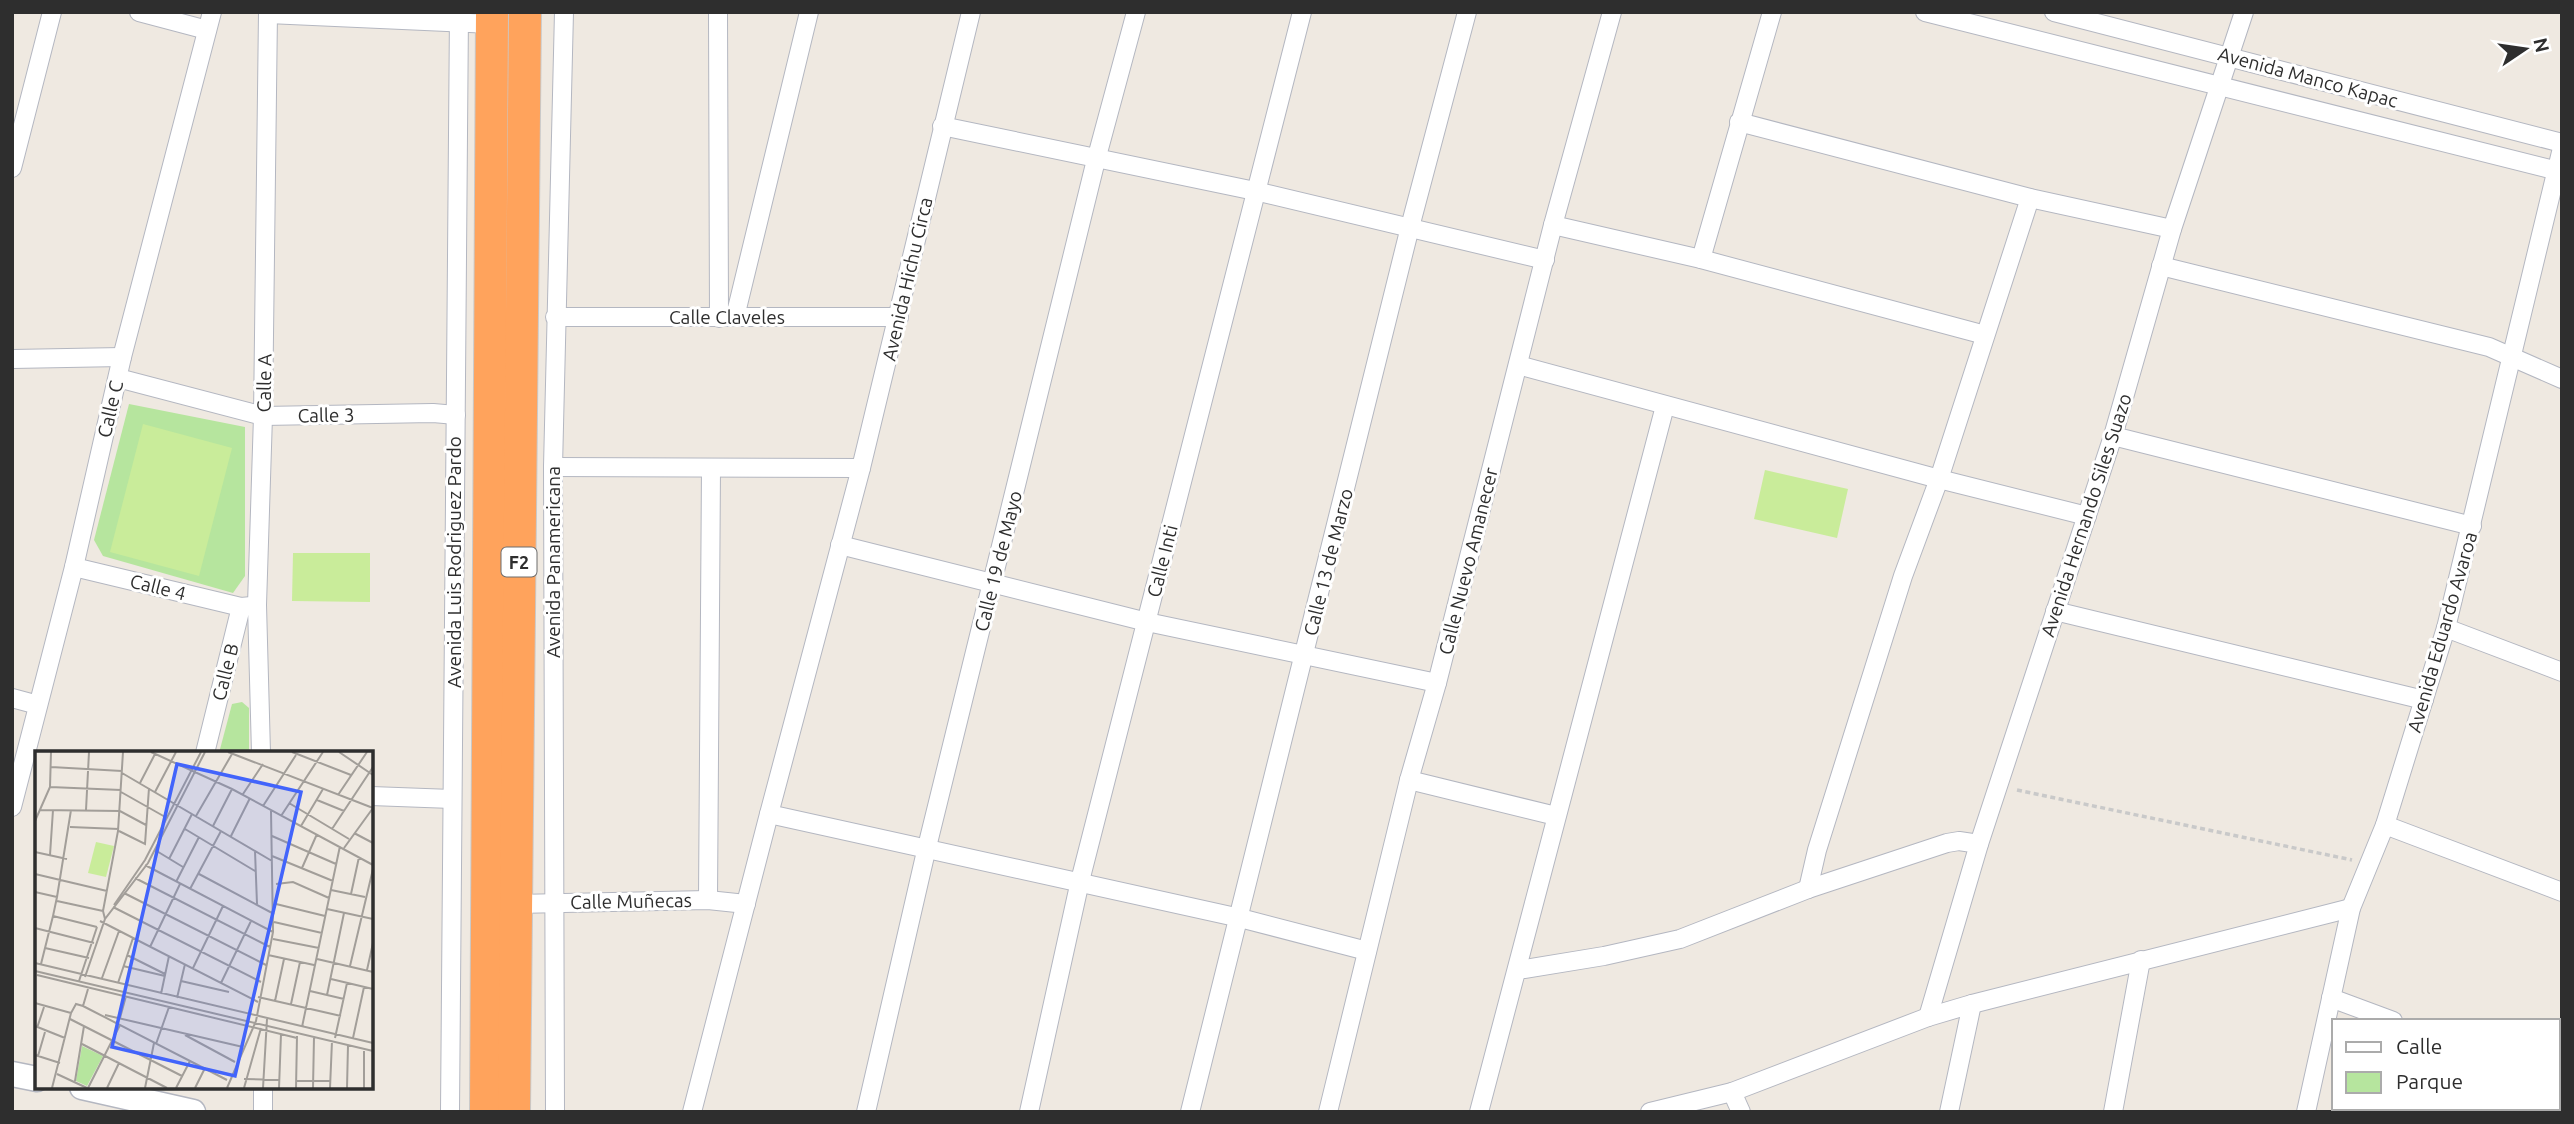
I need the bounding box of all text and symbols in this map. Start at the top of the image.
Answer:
north arrow [2490,14,2560,84]
text: N [2529,36,2554,55]
street label: Avenida Manco Kapac [2216,42,2400,112]
street label: Avenida Hichu Circa [877,195,937,363]
street label: Calle Claveles [669,306,785,328]
street label: Calle A [252,353,276,412]
street label: Calle C [93,378,127,440]
street label: Avenida Hernando Siles Suazo [2036,391,2136,639]
street label: Calle 3 [297,404,355,426]
street label: Avenida Luis Rodriguez Pardo [443,436,465,688]
street label: Calle Nuevo Amanecer [1434,465,1502,657]
street label: Avenida Panamericana [542,466,564,658]
street label: Calle 13 de Marzo [1299,486,1357,638]
street label: Calle 19 de Mayo [970,488,1026,634]
street label: Calle Inti [1142,522,1182,600]
street label: Avenida Eduardo Avaroa [2403,529,2481,735]
road number: F2 [502,548,536,576]
street label: Calle 4 [128,569,188,605]
street label: Calle B [207,641,243,703]
inset map [35,751,373,1089]
street label: Calle Muñecas [570,889,692,913]
legend [2332,1019,2560,1110]
text: Calle [2396,1034,2442,1058]
text: Parque [2396,1069,2463,1093]

